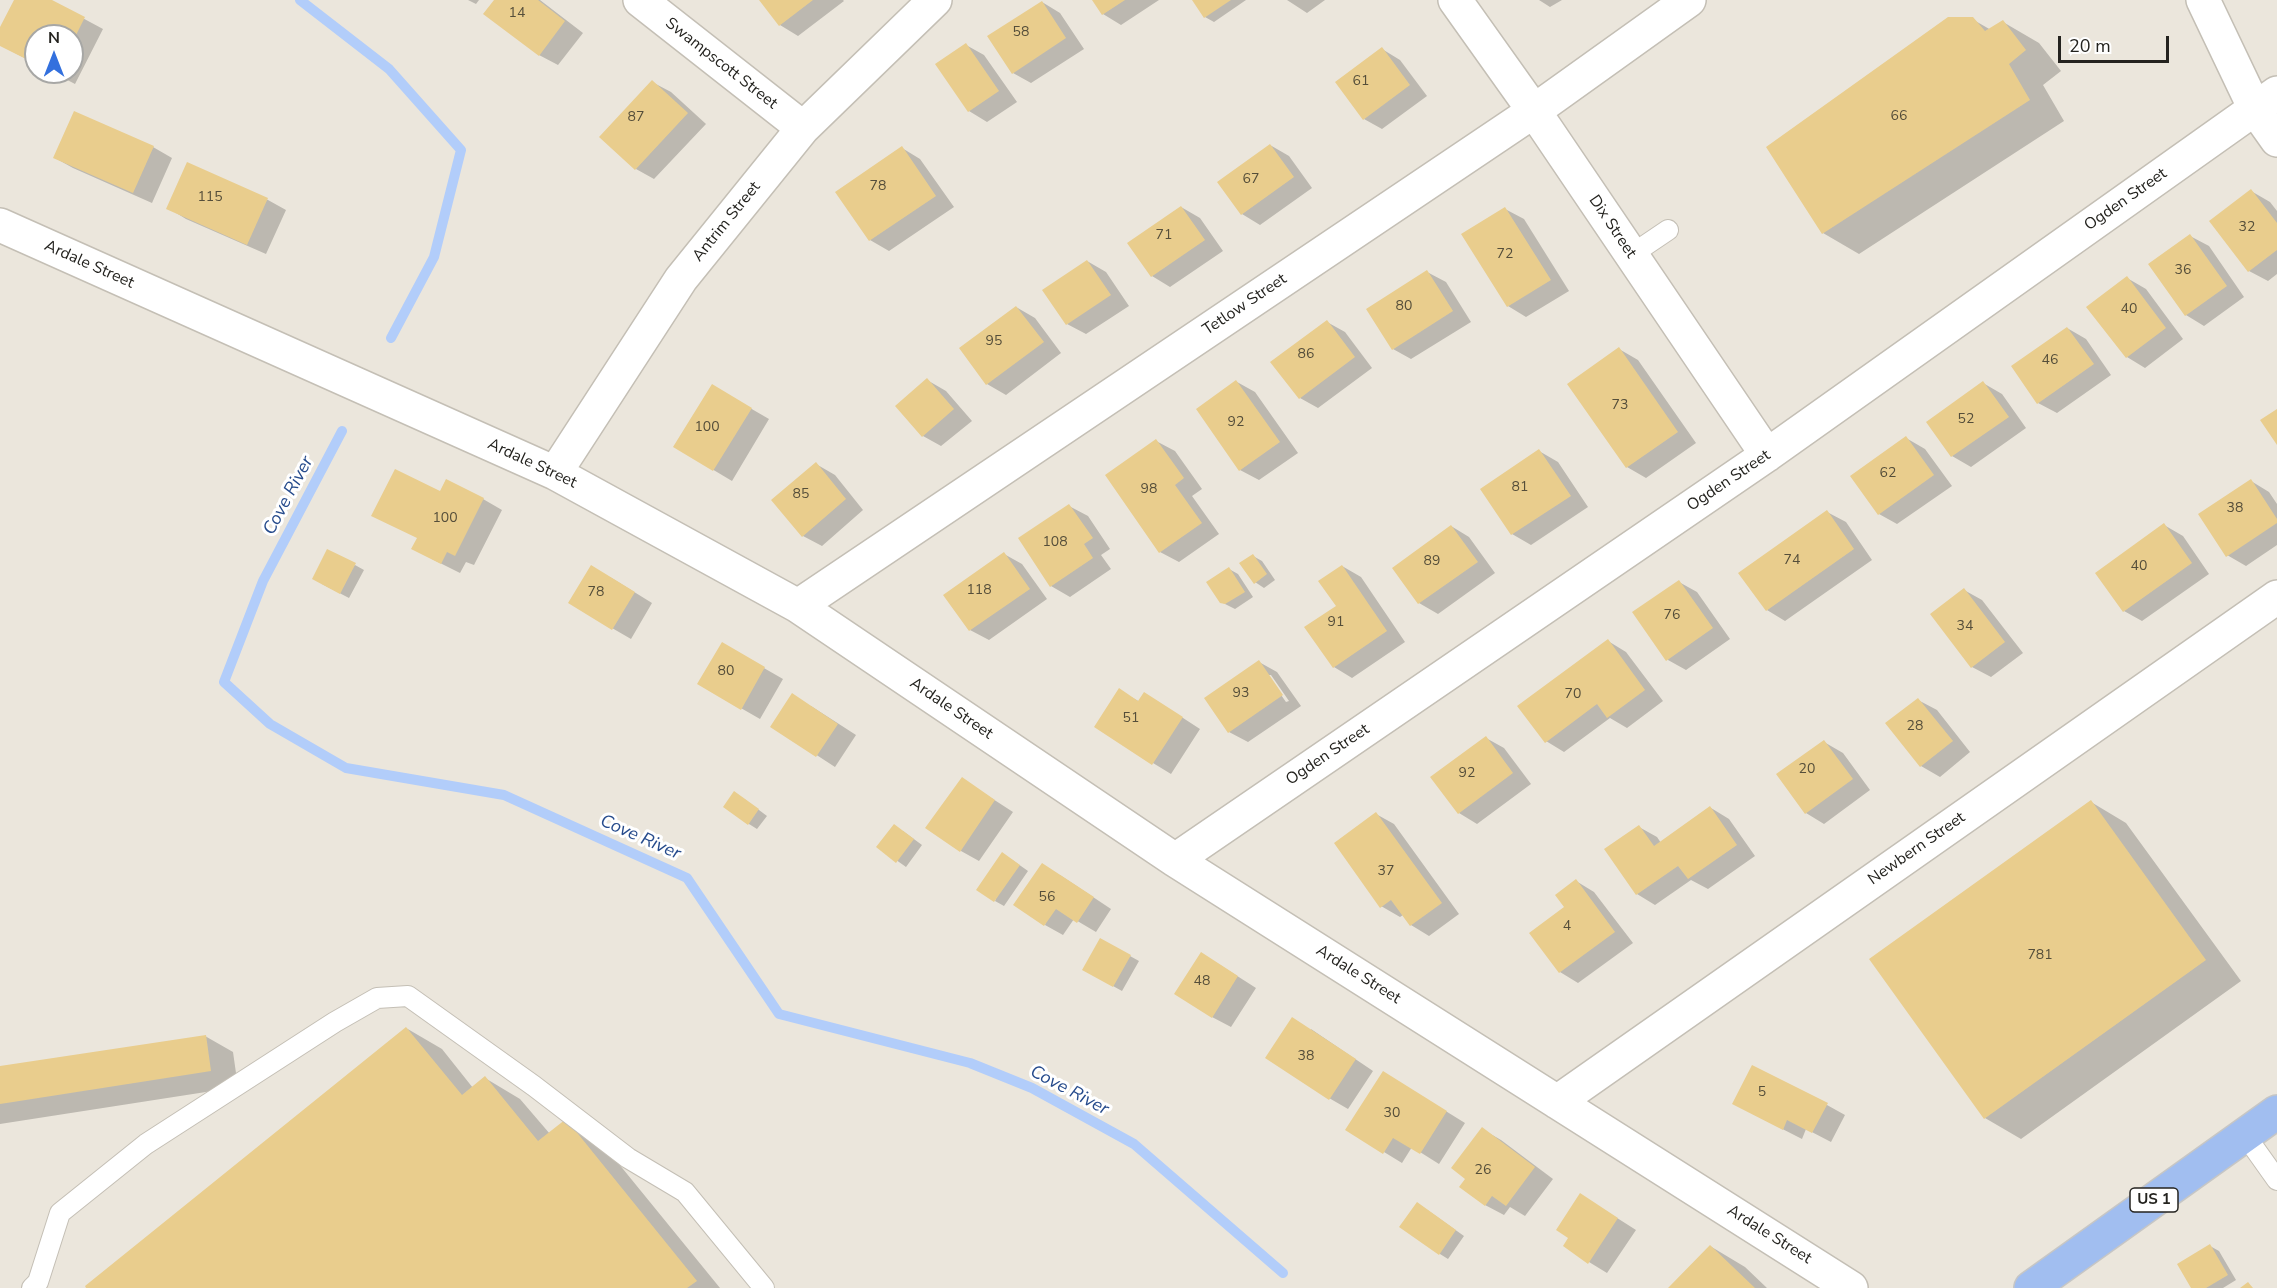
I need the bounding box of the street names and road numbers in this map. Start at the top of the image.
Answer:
street label: Swampscott Street [661,14,781,114]
street label: Ogden Street [2081,165,2171,235]
street label: Antrim Street [689,178,765,266]
street label: Dix Street [1584,192,1640,262]
street label: Ardale Street [41,237,137,293]
street label: Tetlow Street [1199,270,1291,340]
street label: Ardale Street [484,435,580,493]
street label: Ogden Street [1684,446,1774,516]
street label: Ardale Street [906,674,996,744]
street label: Ogden Street [1283,720,1373,790]
street label: Newbern Street [1865,808,1969,890]
street label: Ardale Street [1312,941,1404,1009]
road number: US 1 [2130,1188,2178,1212]
street label: Ardale Street [1723,1201,1815,1269]

